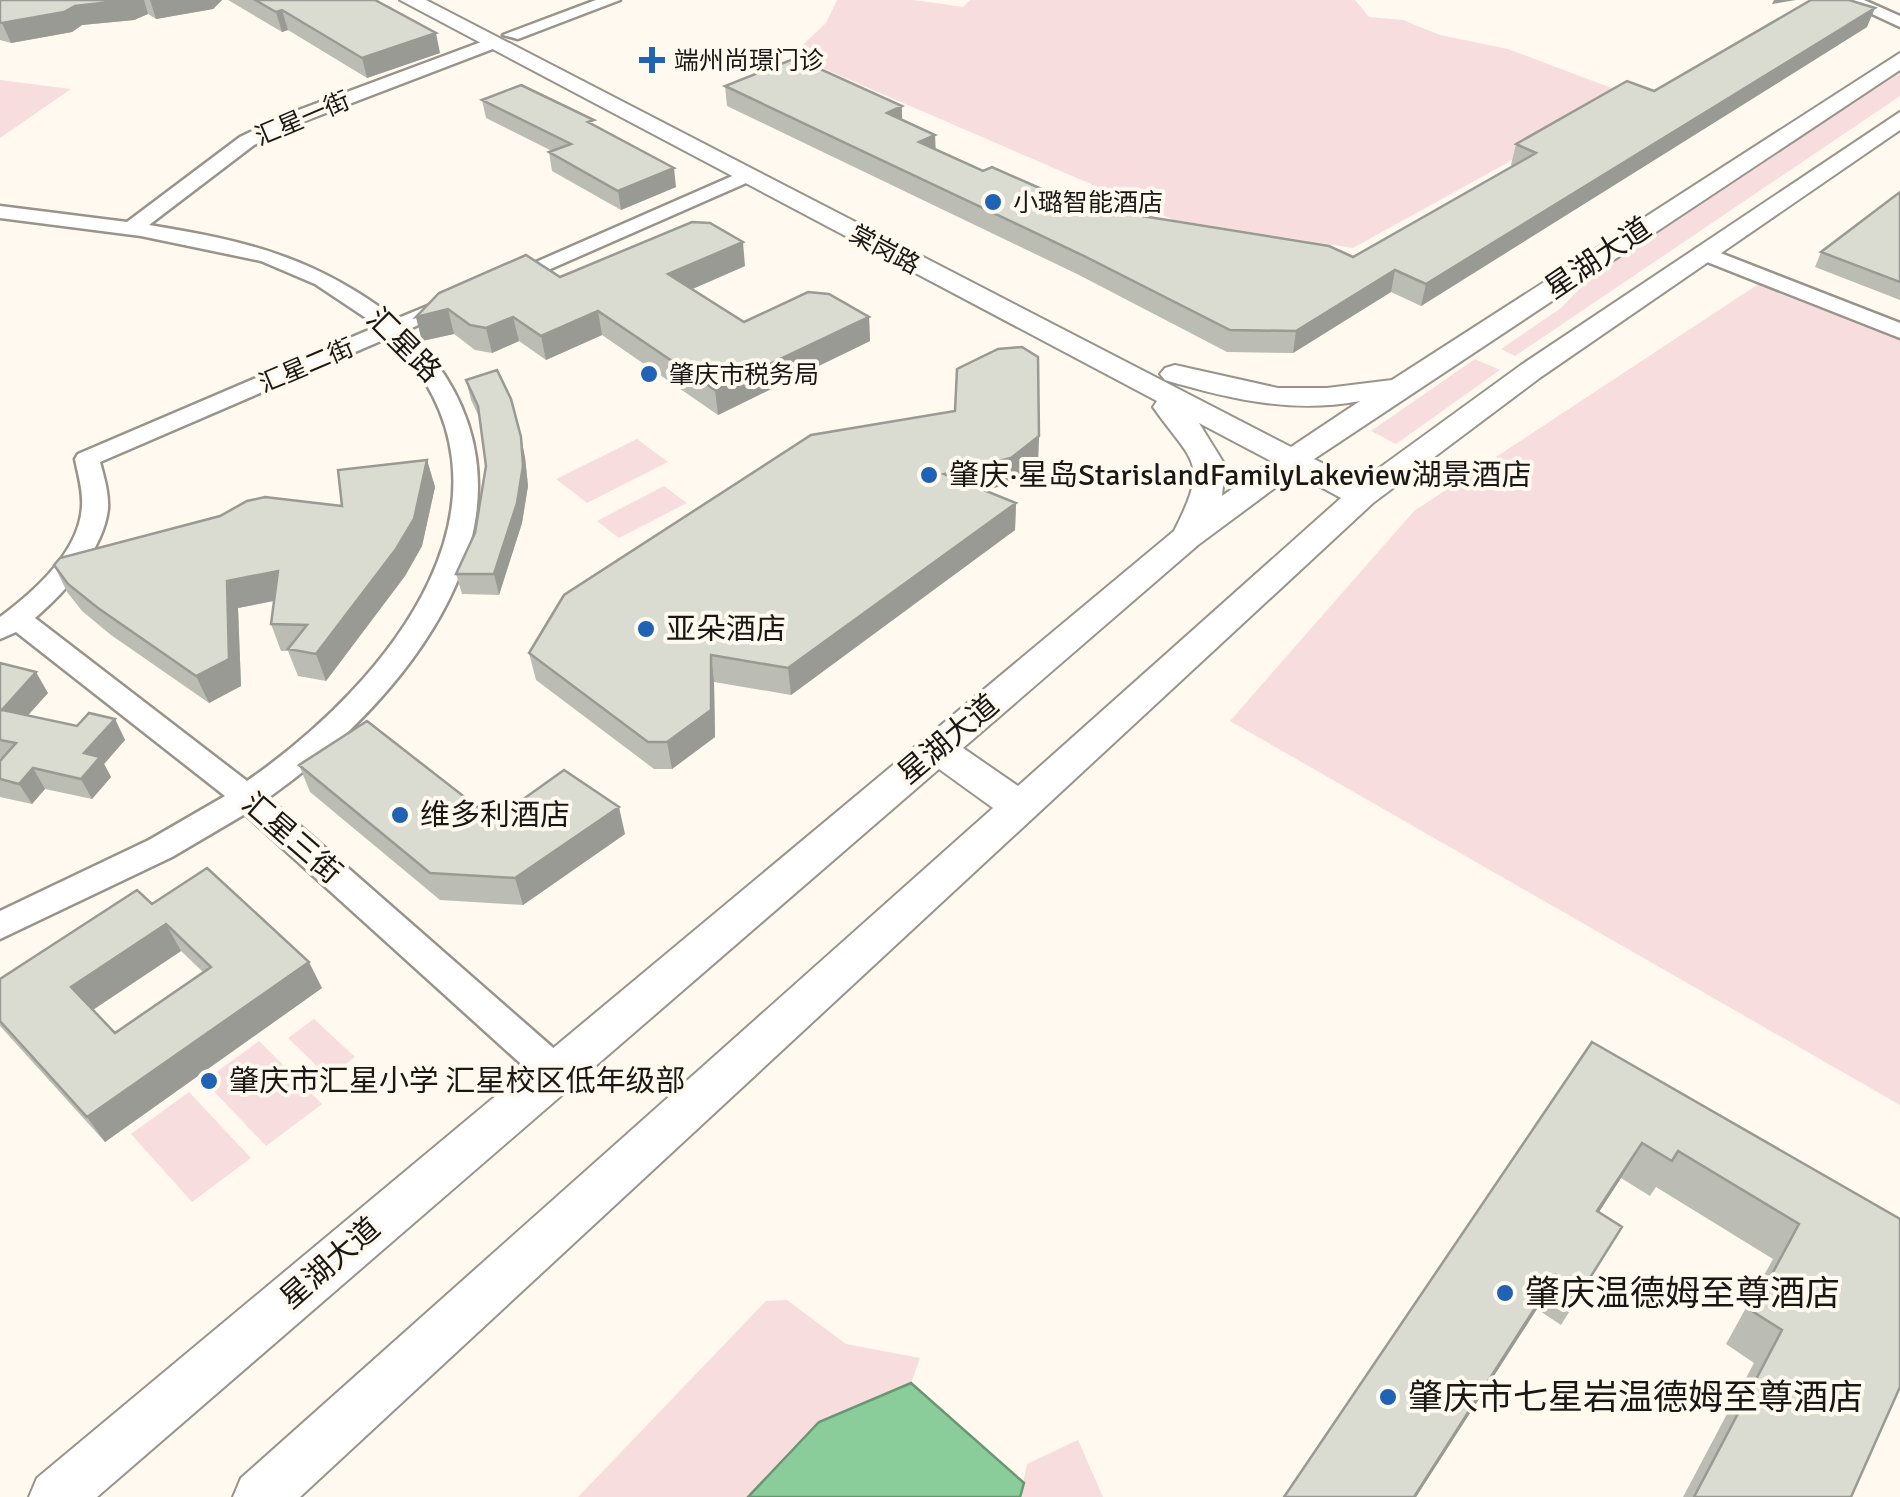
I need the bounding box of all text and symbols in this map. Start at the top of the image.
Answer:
place label: 端州尚璟门诊 [674,45,824,76]
marker: 端州尚璟门诊 [639,47,665,73]
street label: 汇星一街 [250,85,354,152]
place label: 小璐智能酒店 [1013,187,1163,218]
marker: 小璐智能酒店 [982,191,1004,213]
street label: 星湖大道 [1538,210,1658,307]
street label: 棠岗路 [844,218,925,281]
street label: 汇星路 [359,300,449,390]
street label: 汇星二街 [254,332,358,399]
place label: 肇庆市税务局 [669,359,819,390]
marker: 肇庆市税务局 [638,363,660,385]
place label: 肇庆·星岛StarislandFamilyLakeview湖景酒店 [949,457,1531,494]
marker: 肇庆·星岛StarislandFamilyLakeview湖景酒店 [918,464,940,486]
place label: 亚朵酒店 [666,611,786,648]
marker: 亚朵酒店 [635,618,657,640]
street label: 星湖大道 [890,687,1006,792]
street label: 汇星三街 [234,785,349,892]
place label: 维多利酒店 [420,797,570,834]
marker: 维多利酒店 [389,804,411,826]
place label: 肇庆市汇星小学 汇星校区低年级部 [229,1063,686,1100]
marker: 肇庆市汇星小学 汇星校区低年级部 [198,1070,220,1092]
street label: 星湖大道 [273,1210,388,1317]
place label: 肇庆温德姆至尊酒店 [1525,1272,1840,1315]
marker: 肇庆温德姆至尊酒店 [1494,1282,1516,1304]
place label: 肇庆市七星岩温德姆至尊酒店 [1408,1376,1863,1419]
marker: 肇庆市七星岩温德姆至尊酒店 [1377,1386,1399,1408]

